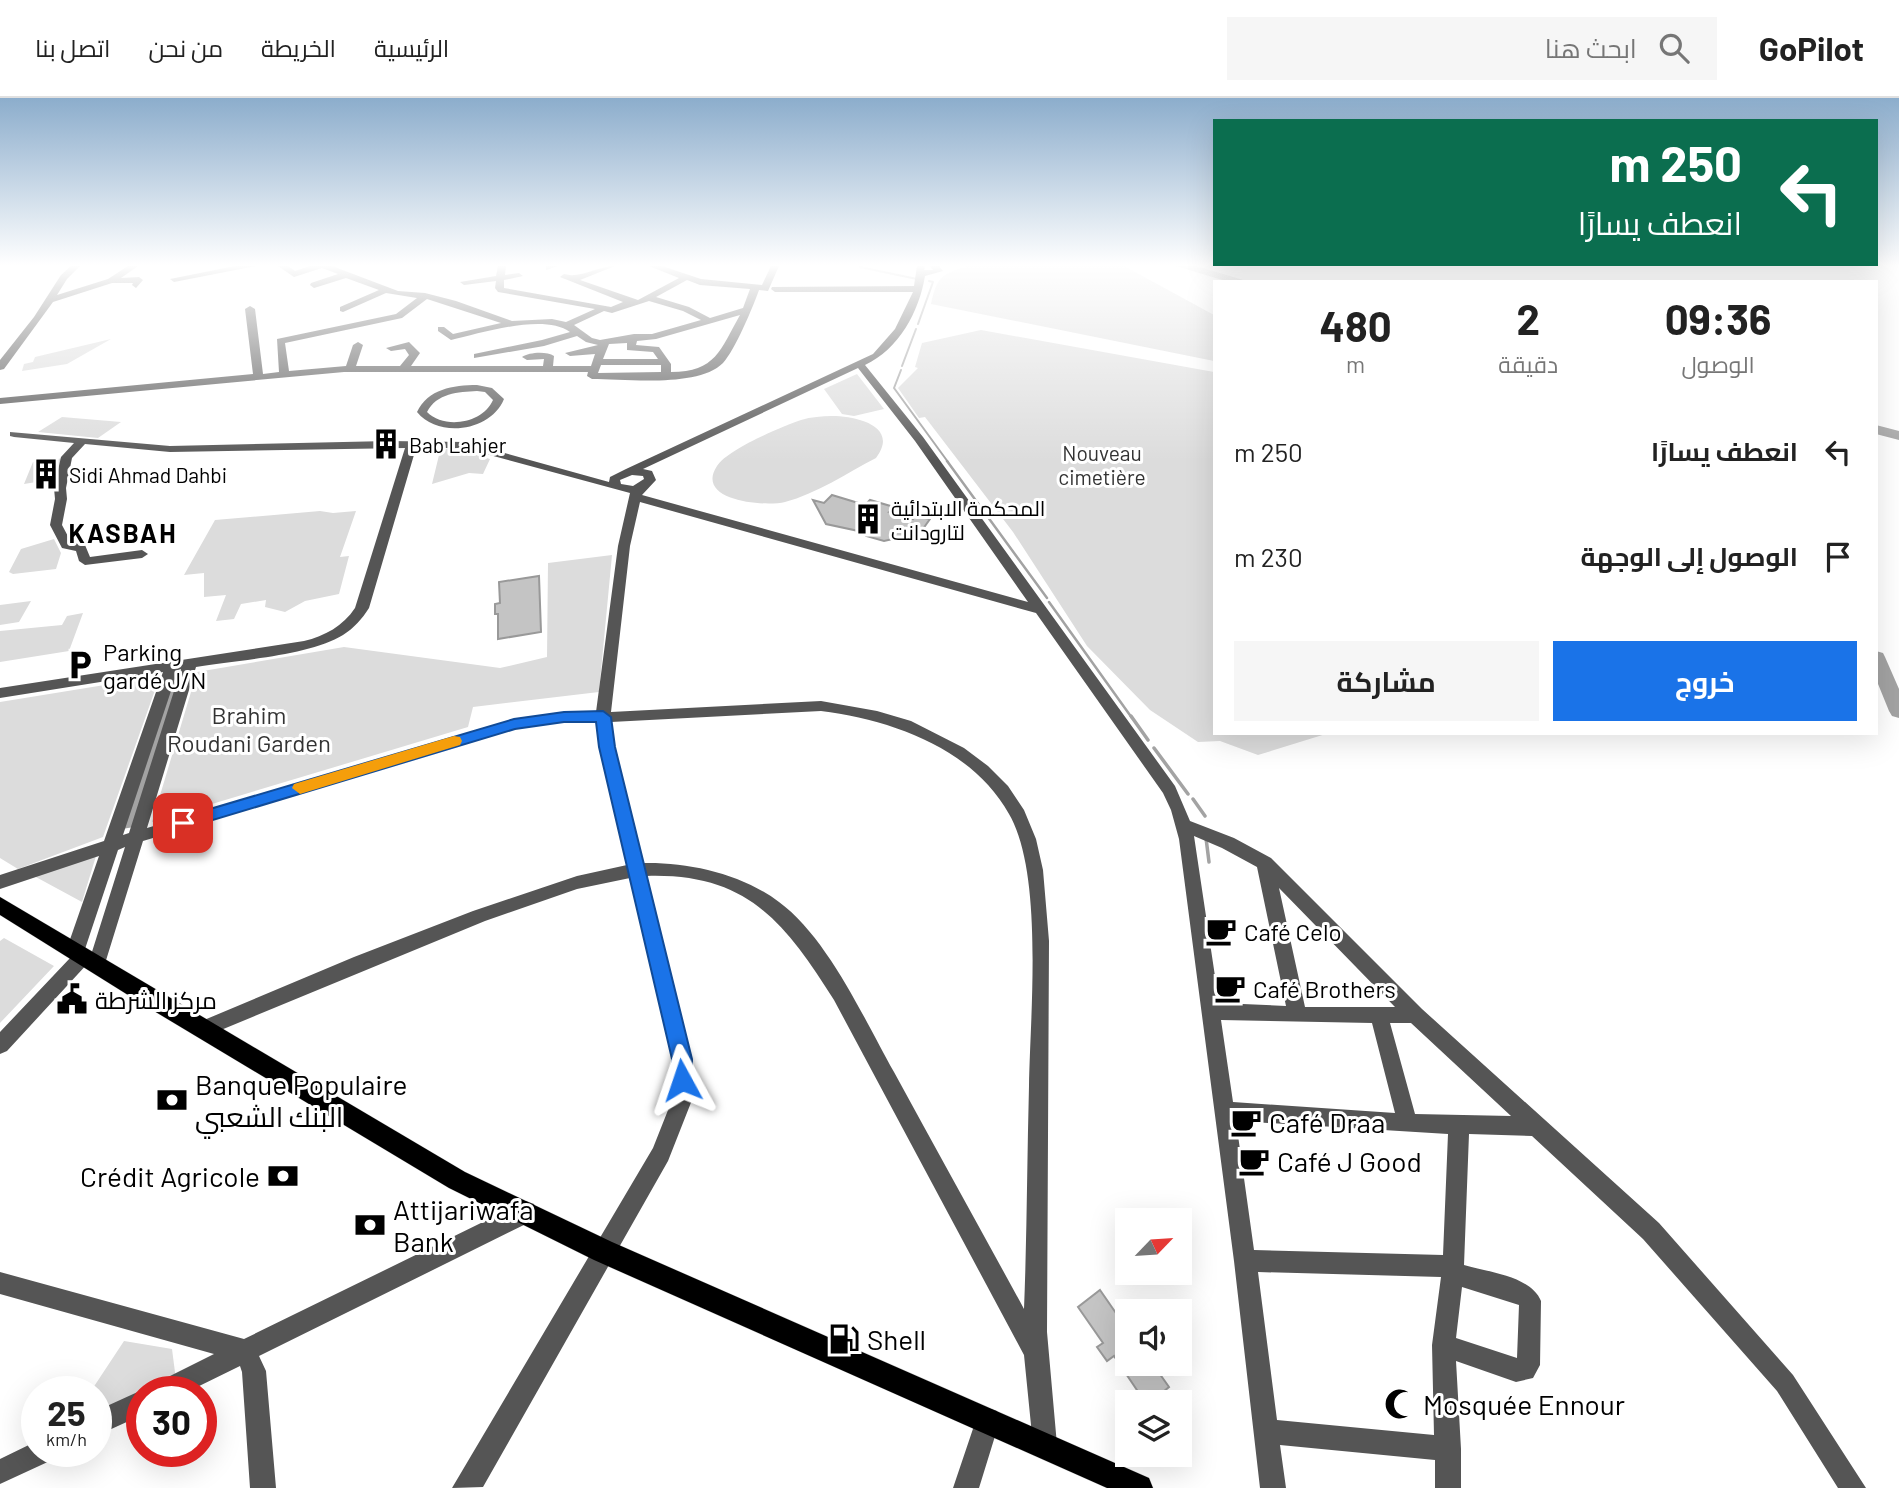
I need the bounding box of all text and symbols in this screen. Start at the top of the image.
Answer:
search box [1227,17,1717,80]
text: GoPilot [1759,28,1864,68]
icon: search [1655,29,1693,67]
text: ابحث هنا [1545,32,1637,63]
text: اتصل بنا [35,33,110,62]
text: من نحن [148,33,223,62]
text: الخريطة [261,33,336,62]
text: الرئيسية [374,33,449,62]
text: 250 m [1609,133,1742,192]
icon: left [1766,147,1857,238]
text: انعطف يسارًا [1578,203,1742,241]
text: 2 [1516,293,1540,343]
text: 09:36 [1665,293,1771,343]
text: 480 [1320,300,1392,350]
text: m [1346,350,1365,378]
text: دقيقة [1498,350,1558,378]
text: الوصول [1681,350,1755,378]
building icon: Bab Lahjer [369,427,403,461]
place label: Bab Lahjer [409,432,507,457]
icon: left [1819,433,1857,471]
text: انعطف يسارًا [1651,435,1798,466]
text: 250 m [1234,436,1303,467]
park label: Nouveau cimetière [1058,440,1146,489]
building icon: Sidi Ahmad Dahbi [29,457,63,491]
place label: Sidi Ahmad Dahbi [69,462,227,487]
place label: المحكمة الابتدائية لتارودانت [891,495,1045,545]
building icon: المحكمة الابتدائية لتارودانت [851,502,885,536]
district label: KASBAH [68,517,178,548]
icon: arrive [1819,538,1857,576]
text: الوصول إلى الوجهة [1580,540,1798,571]
text: 230 m [1234,541,1303,572]
place label: Parking gardé J/N [103,637,206,694]
button: مشاركة [1234,641,1539,721]
button: خروج [1553,641,1857,721]
parking icon: Parking gardé J/N [63,648,97,682]
park label: Brahim Roudani Garden [167,700,331,757]
pin [153,793,213,853]
icon: arrive [164,804,202,842]
cafe icon: Café Celo [1204,914,1238,948]
place label: Café Celo [1244,917,1342,946]
cafe icon: Café Brothers [1213,971,1247,1005]
place label: Café Brothers [1253,974,1396,1003]
public building icon: مركز الشرطة [55,982,89,1016]
place label: مركز الشرطة [95,985,217,1014]
position arrow [645,1043,719,1117]
place label: Banque Populaire البنك الشعبي [195,1067,407,1139]
bank icon: Banque Populaire البنك الشعبي [155,1083,189,1117]
cafe icon: Café Draa [1229,1105,1263,1139]
place label: Café Draa [1269,1105,1385,1139]
cafe icon: Café J Good [1237,1144,1271,1178]
place label: Café J Good [1277,1144,1422,1178]
place label: Crédit Agricole [80,1159,260,1193]
bank icon: Crédit Agricole [266,1159,300,1193]
place label: Attijariwafa Bank [393,1192,534,1258]
bank icon: Attijariwafa Bank [353,1208,387,1242]
north arrow [1115,1208,1192,1284]
map controls [1115,1208,1192,1467]
button: sound [1115,1299,1192,1376]
fuel station icon: Shell [827,1322,861,1356]
place label: Shell [867,1322,926,1356]
speed limit sign: 30 [126,1376,217,1467]
mosque icon: Mosquée Ennour [1383,1387,1417,1421]
place label: Mosquée Ennour [1423,1387,1625,1421]
button: layers [1115,1390,1192,1467]
text: 25 [47,1391,86,1433]
text: km/h [46,1428,87,1450]

